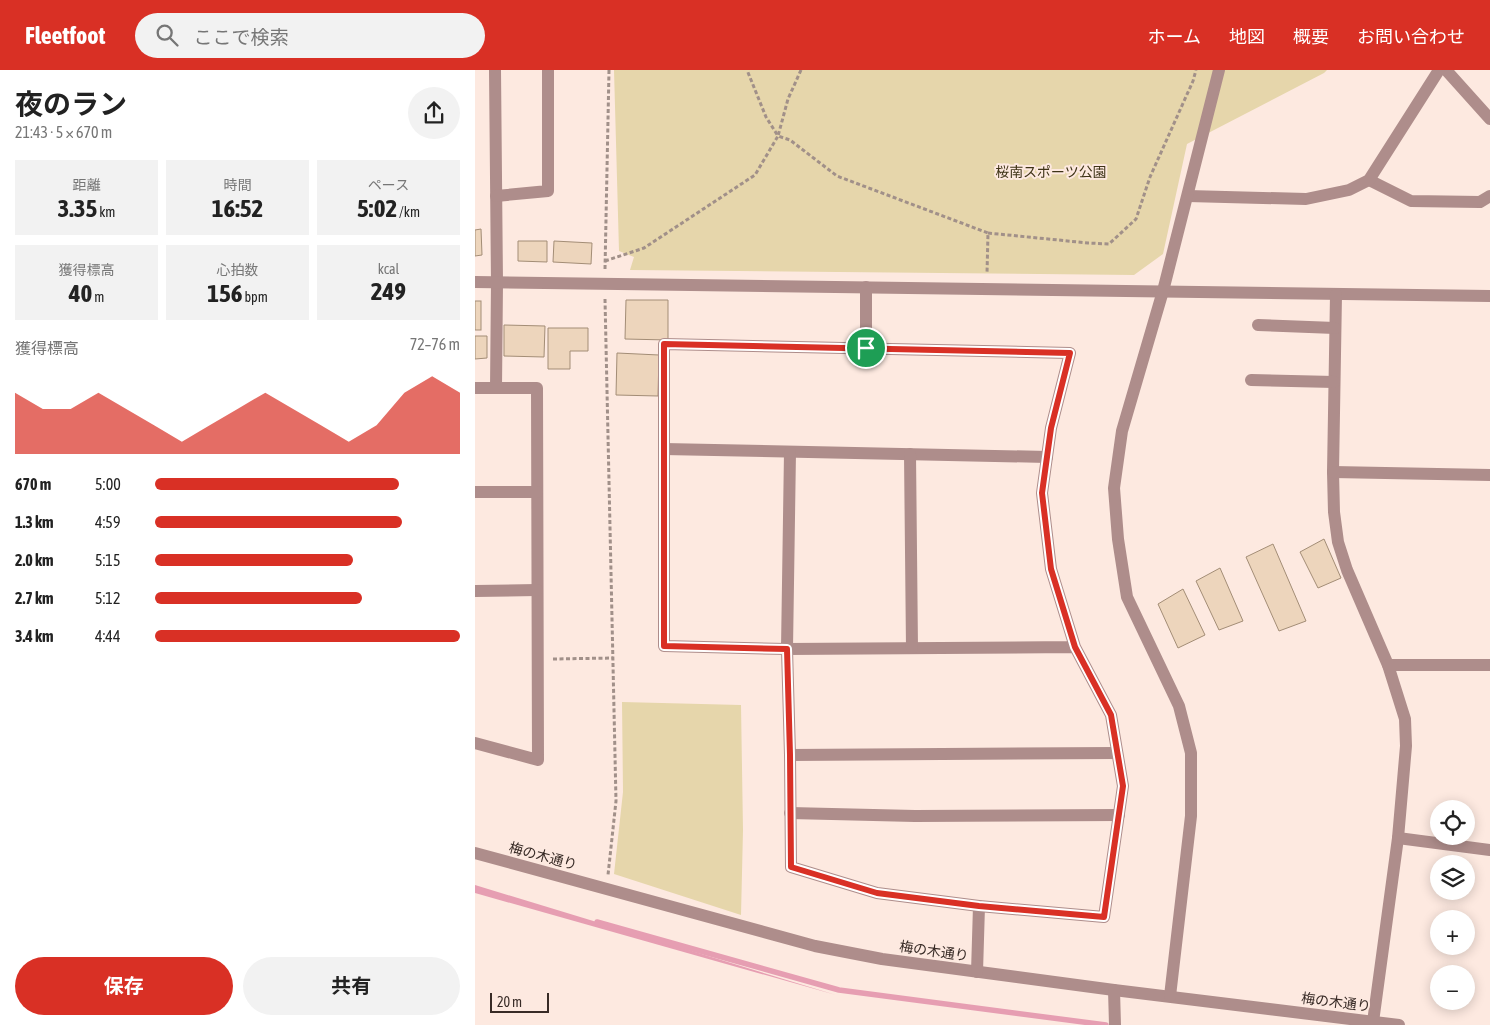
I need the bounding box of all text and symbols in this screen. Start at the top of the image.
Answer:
search box [135,13,485,58]
icon: search [153,21,181,49]
text: Fleetfoot [25,22,105,49]
text: ここで検索 [193,26,289,48]
text: ホーム [1148,26,1201,47]
text: 地図 [1229,26,1265,47]
text: 概要 [1293,26,1329,47]
text: お問い合わせ [1357,26,1465,47]
button: share [408,87,460,139]
text: 夜のラン [15,88,127,120]
text: 21:43 · 5 × 670 m [15,123,112,141]
park label: 桜南スポーツ公園 [995,164,1107,180]
text: 距離 [73,177,101,193]
text: 時間 [224,177,252,193]
text: ペース [368,177,409,193]
text: 3.35 [58,194,97,222]
text: 16:52 [212,194,263,222]
text: 5:02 [357,194,397,222]
text: km [97,204,115,220]
text: /km [397,204,420,220]
text: kcal [378,261,399,277]
text: 獲得標高 [59,262,115,278]
text: 心拍数 [217,262,259,278]
text: 249 [371,277,406,305]
text: 40 [69,279,92,307]
text: 156 [207,279,242,307]
text: m [92,289,104,305]
text: bpm [242,289,268,305]
pin [845,327,887,369]
icon: arrive [852,334,880,362]
text: 72–76 m [410,335,460,353]
text: 獲得標高 [15,339,79,357]
text: 670 m [15,475,51,493]
text: 5:00 [95,475,121,493]
text: 1.3 km [15,513,54,531]
text: 4:59 [95,513,120,531]
text: 2.0 km [15,551,54,569]
text: 5:15 [95,551,120,569]
text: 2.7 km [15,589,54,607]
text: 5:12 [95,589,120,607]
text: 3.4 km [15,627,54,645]
text: 4:44 [95,627,120,645]
map controls [1430,800,1475,1010]
button: locate [1430,800,1475,845]
street label: 梅の木通り [507,839,579,873]
button: layers [1430,855,1475,900]
button: + [1430,910,1475,955]
street label: 梅の木通り [898,938,970,964]
button: 保存 [15,957,233,1015]
button: 共有 [243,957,460,1015]
button: − [1430,965,1475,1010]
scale bar [490,990,549,1013]
street label: 梅の木通り [1300,990,1372,1014]
text: 20 m [497,994,522,1010]

